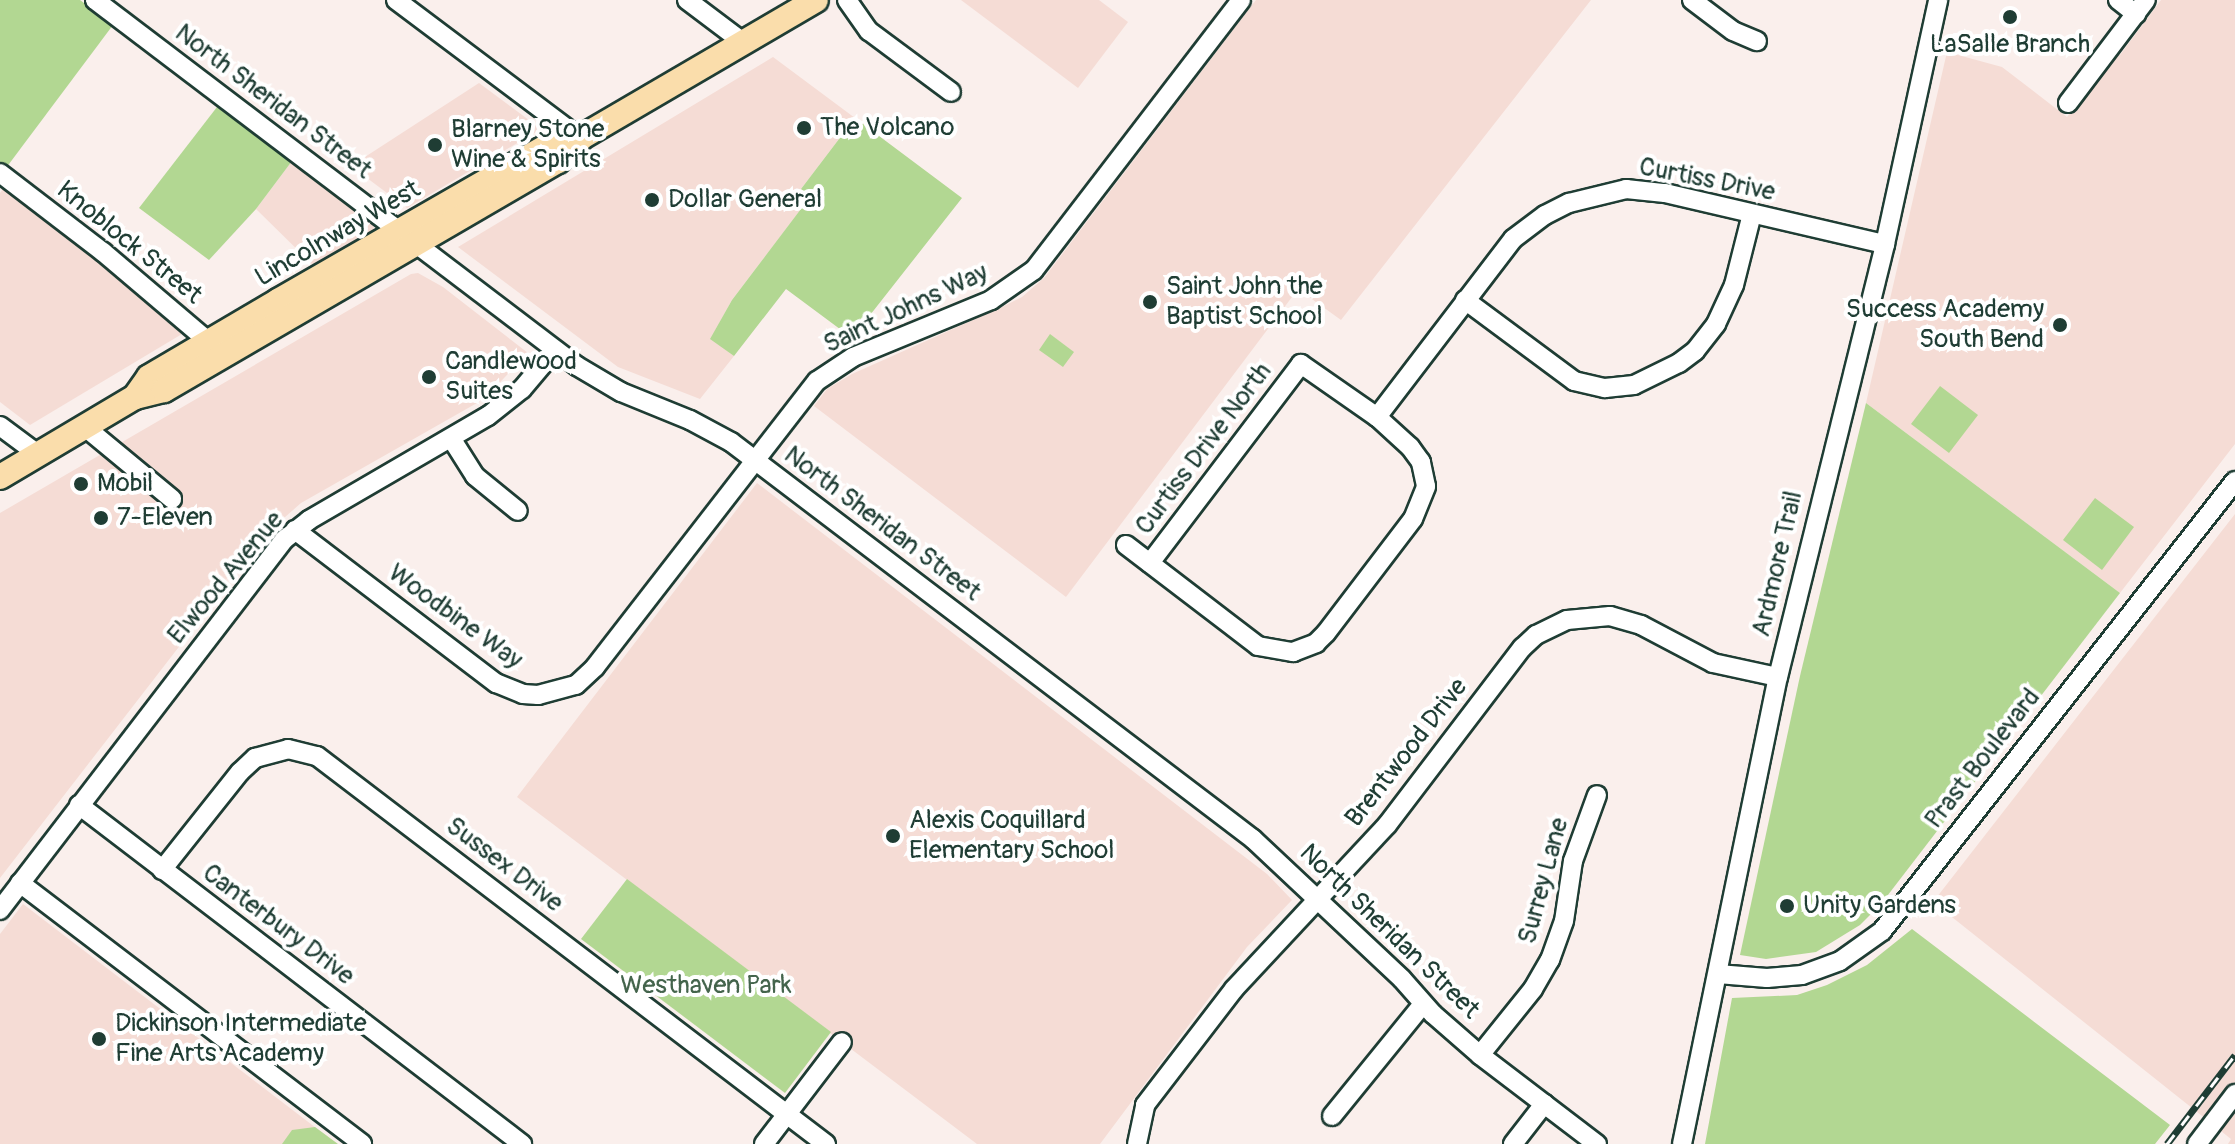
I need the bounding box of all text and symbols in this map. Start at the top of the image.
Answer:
marker: LaSalle Branch [2001,8,2019,26]
street label: North Sheridan Street [169,18,377,186]
place label: LaSalle Branch [1930,29,2090,61]
place label: The Volcano [820,112,955,144]
place label: Blarney Stone Wine & Spirits [451,114,604,176]
marker: The Volcano [795,119,813,137]
marker: Blarney Stone Wine & Spirits [426,136,444,154]
street label: Curtiss Drive [1636,152,1778,208]
street label: Lincolnway West [250,174,426,294]
street label: Knoblock Street [50,175,208,311]
place label: Dollar General [668,184,822,216]
marker: Dollar General [643,191,661,209]
street label: Saint Johns Way [819,257,993,361]
place label: Saint John the Baptist School [1166,271,1323,332]
marker: Saint John the Baptist School [1141,293,1159,311]
place label: Success Academy South Bend [1846,294,2044,356]
marker: Success Academy South Bend [2051,316,2069,334]
place label: Candlewood Suites [445,346,577,408]
street label: Curtiss Drive North [1129,357,1279,541]
marker: Candlewood Suites [420,368,438,386]
street label: North Sheridan Street [778,440,986,608]
place label: Mobil [97,468,153,500]
marker: Mobil [72,475,90,493]
street label: Ardmore Trail [1746,488,1810,640]
place label: 7-Eleven [117,502,213,534]
street label: Elwood Avenue [161,505,291,651]
marker: 7-Eleven [92,509,110,527]
street label: Woodbine Way [382,558,528,676]
street label: Brentwood Drive [1339,672,1475,834]
street label: Prast Boulevard [1919,683,2047,835]
place label: Alexis Coquillard Elementary School [909,805,1114,866]
street label: Sussex Drive [439,811,569,919]
street label: Surrey Lane [1512,814,1576,948]
marker: Alexis Coquillard Elementary School [884,827,902,845]
street label: North Sheridan Street [1293,838,1485,1026]
street label: Canterbury Drive [196,858,360,992]
place label: Unity Gardens [1803,890,1956,922]
marker: Unity Gardens [1778,897,1796,915]
park label: Westhaven Park [620,970,792,1002]
place label: Dickinson Intermediate Fine Arts Academy [115,1008,366,1070]
marker: Dickinson Intermediate Fine Arts Academy [90,1030,108,1048]

